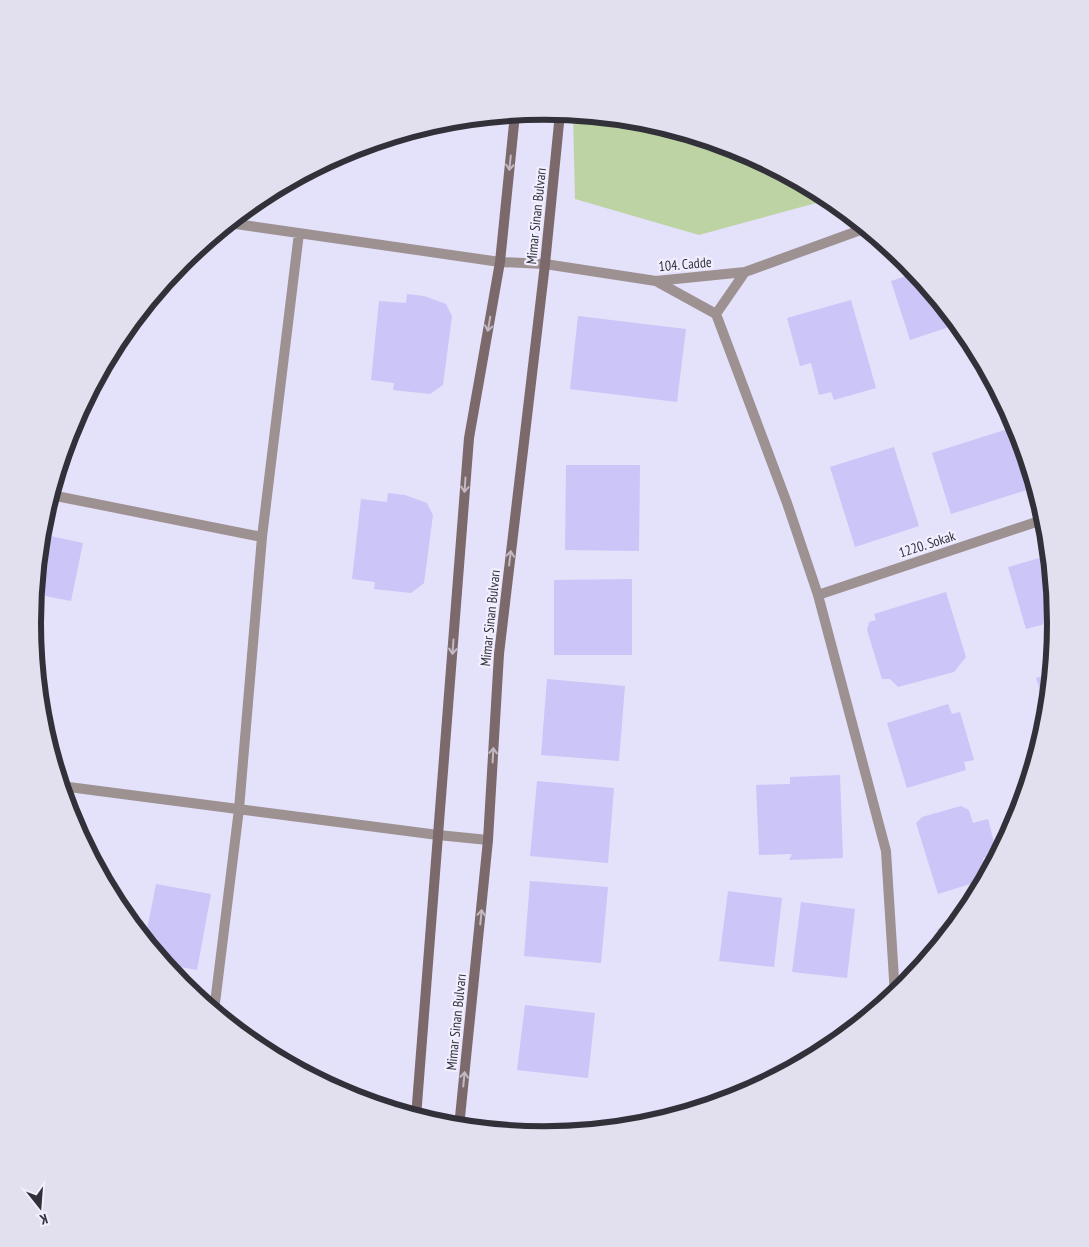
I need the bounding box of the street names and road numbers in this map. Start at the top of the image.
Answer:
street label: Mimar Sinan Bulvarı [522,167,550,265]
street label: 104. Cadde [658,253,712,275]
street label: 1220. Sokak [897,526,958,562]
street label: Mimar Sinan Bulvarı [476,569,504,667]
street label: Mimar Sinan Bulvarı [442,973,470,1071]

